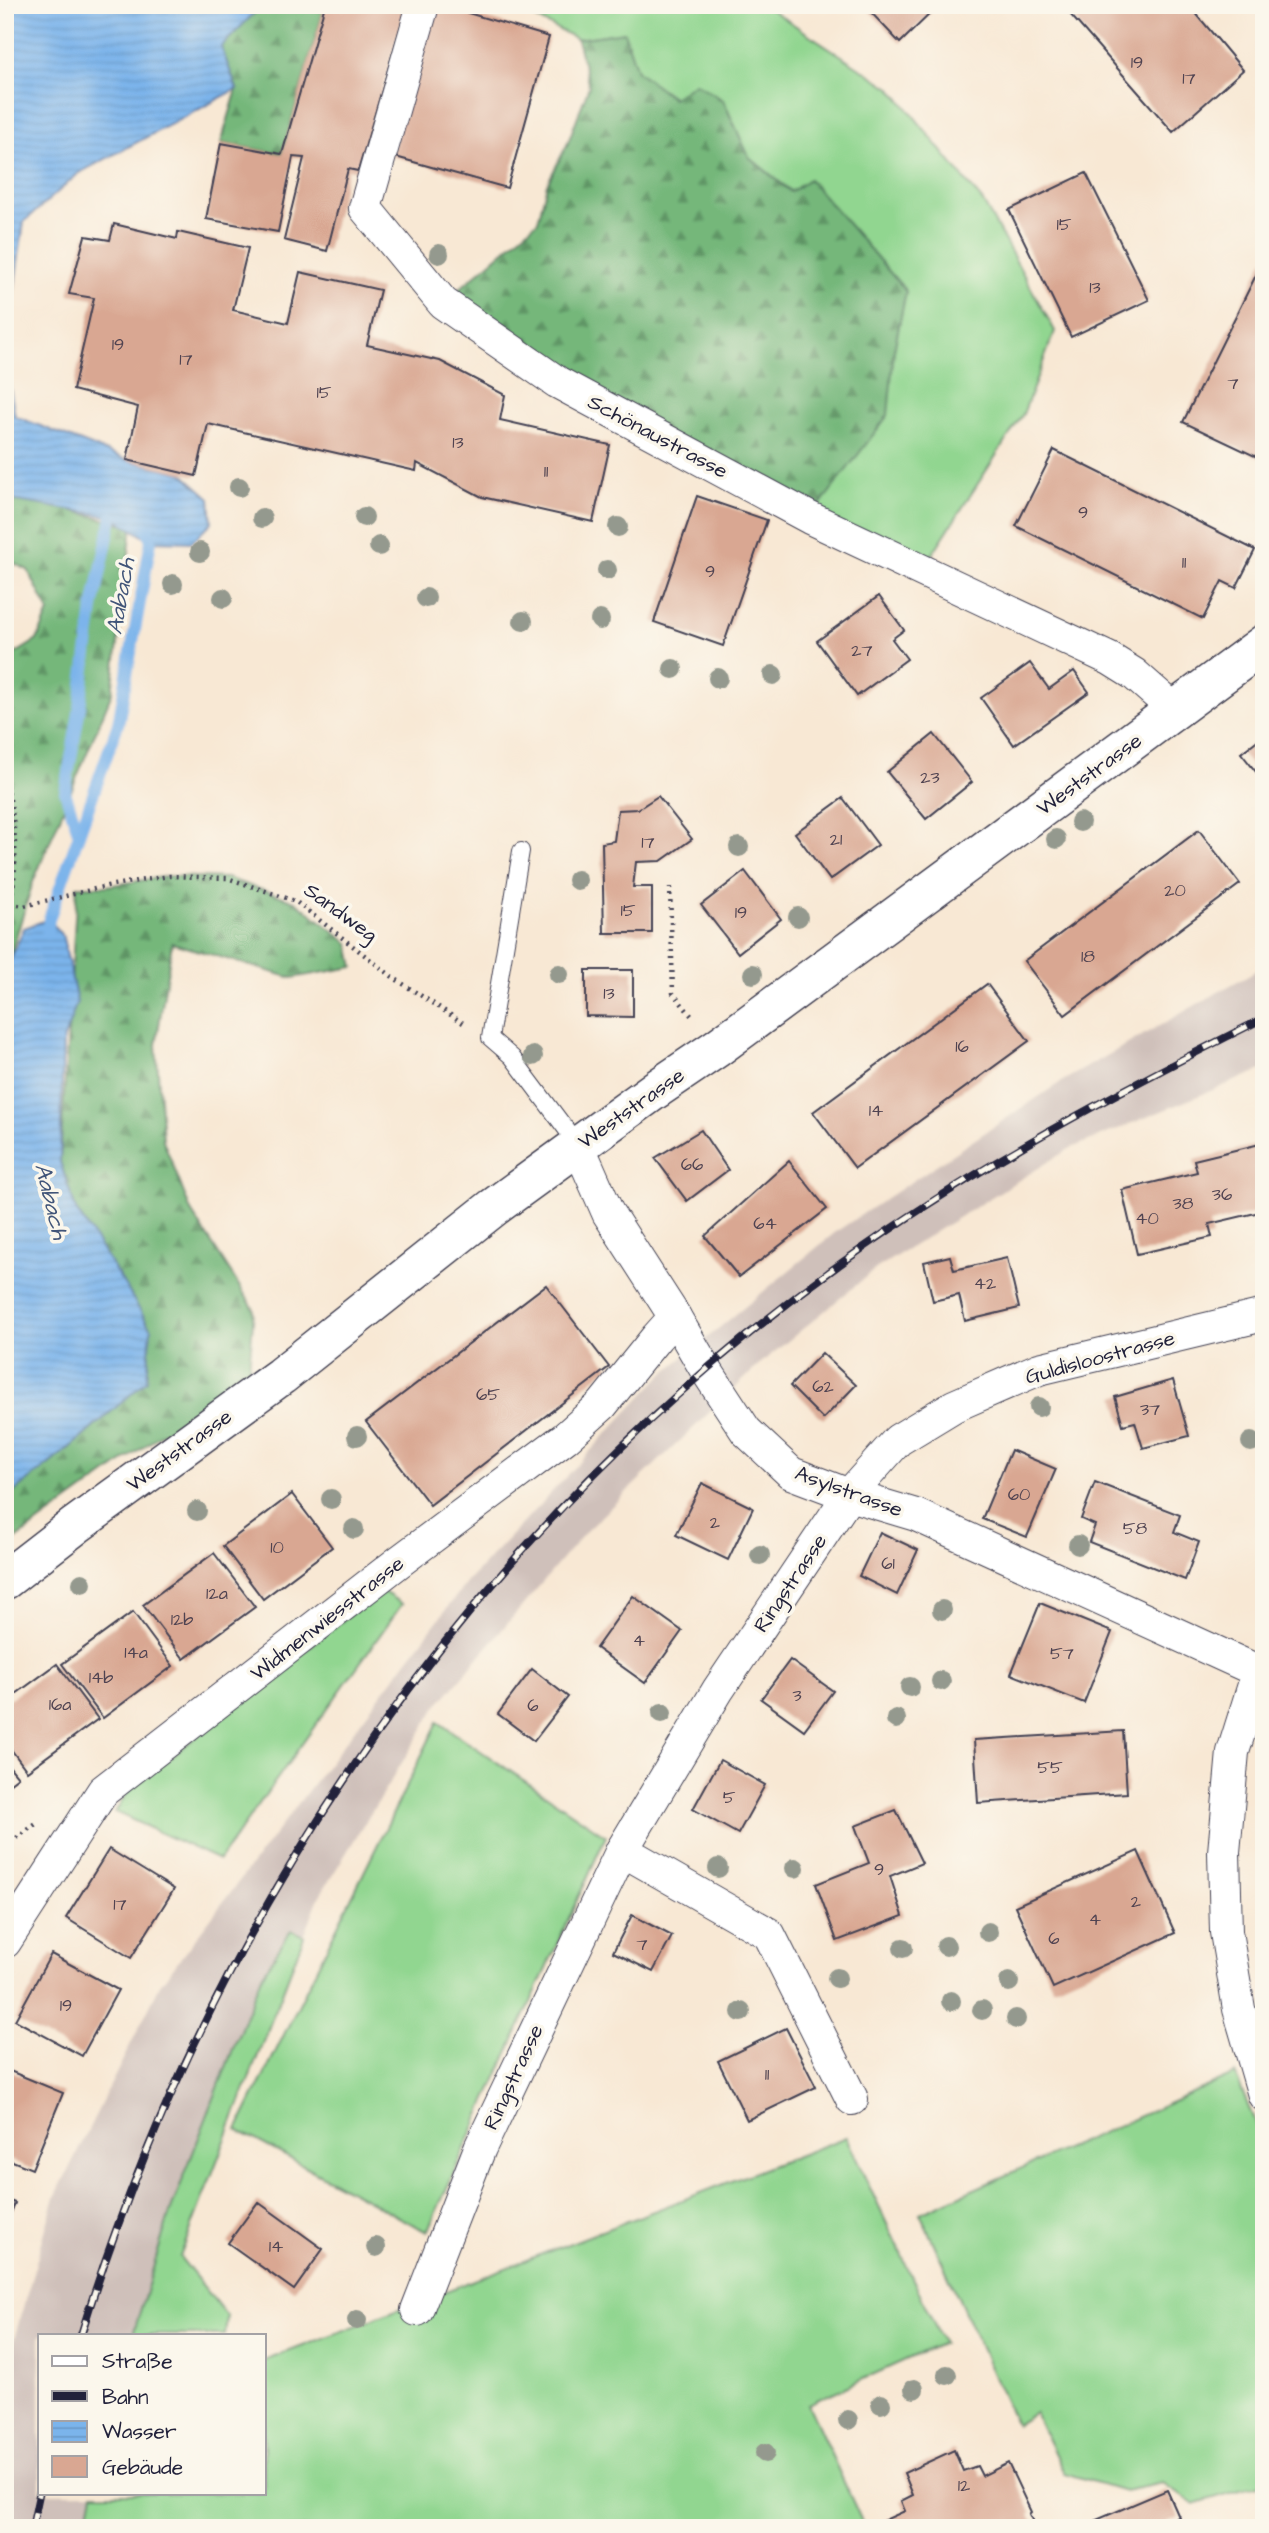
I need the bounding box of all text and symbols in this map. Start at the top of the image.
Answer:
house number: 19 [1131,50,1143,75]
house number: 17 [1182,66,1196,91]
house number: 15 [1056,212,1072,237]
house number: 13 [1089,275,1101,300]
house number: 19 [112,332,124,357]
house number: 17 [179,347,193,372]
house number: 7 [1227,371,1239,396]
house number: 15 [316,380,332,405]
street label: Schönaustrasse [583,387,733,486]
house number: 13 [452,430,464,455]
house number: 11 [544,459,548,484]
house number: 9 [1078,500,1088,525]
house number: 11 [1182,550,1186,575]
water label: Aabach [99,554,144,637]
house number: 9 [705,559,715,584]
house number: 27 [851,638,873,663]
street label: Weststrasse [1031,726,1148,823]
house number: 23 [920,765,940,790]
house number: 21 [830,827,842,852]
house number: 17 [641,830,655,855]
street label: Sandweg [297,876,384,951]
house number: 20 [1164,878,1186,903]
house number: 15 [620,898,636,923]
house number: 19 [735,900,747,925]
house number: 18 [1081,944,1095,969]
house number: 13 [603,981,615,1006]
house number: 16 [955,1034,969,1059]
street label: Weststrasse [572,1061,690,1156]
house number: 14 [869,1098,883,1123]
house number: 66 [681,1152,703,1177]
water label: Aabach [26,1160,76,1244]
house number: 36 [1212,1182,1232,1207]
house number: 38 [1173,1191,1194,1216]
house number: 40 [1135,1206,1159,1231]
house number: 64 [753,1211,777,1236]
house number: 42 [974,1271,997,1296]
street label: Guldisloostrasse [1022,1324,1178,1391]
house number: 62 [812,1374,834,1399]
house number: 65 [476,1382,500,1407]
house number: 37 [1140,1397,1160,1422]
street label: Weststrasse [121,1402,238,1499]
street label: Asylstrasse [790,1459,907,1526]
house number: 60 [1008,1482,1030,1507]
house number: 2 [710,1510,721,1535]
house number: 58 [1123,1516,1148,1541]
street label: Ringstrasse [747,1528,836,1639]
house number: 10 [270,1535,284,1560]
street label: Widmenwiesstrasse [244,1549,410,1688]
house number: 61 [881,1551,895,1576]
house number: 12a [206,1581,228,1606]
house number: 12b [171,1607,193,1632]
house number: 4 [633,1628,645,1653]
house number: 14a [124,1640,148,1665]
house number: 57 [1050,1641,1074,1666]
house number: 14b [89,1665,113,1690]
house number: 3 [792,1683,802,1708]
house number: 16a [49,1692,71,1717]
house number: 6 [527,1693,539,1718]
house number: 55 [1037,1755,1063,1780]
house number: 5 [723,1785,736,1810]
house number: 9 [874,1857,884,1882]
house number: 2 [1131,1889,1142,1914]
house number: 17 [113,1892,127,1917]
house number: 4 [1089,1907,1101,1932]
house number: 6 [1048,1926,1060,1951]
house number: 7 [636,1932,648,1957]
house number: 19 [60,1993,72,2018]
street label: Ringstrasse [476,2020,552,2135]
house number: 11 [765,2062,769,2087]
house number: 14 [269,2234,283,2259]
legend [38,2334,266,2494]
text: Straße [102,2347,173,2376]
text: Bahn [102,2383,149,2412]
text: Wasser [102,2417,177,2446]
text: Gebäude [102,2453,183,2482]
house number: 12 [958,2473,971,2498]

